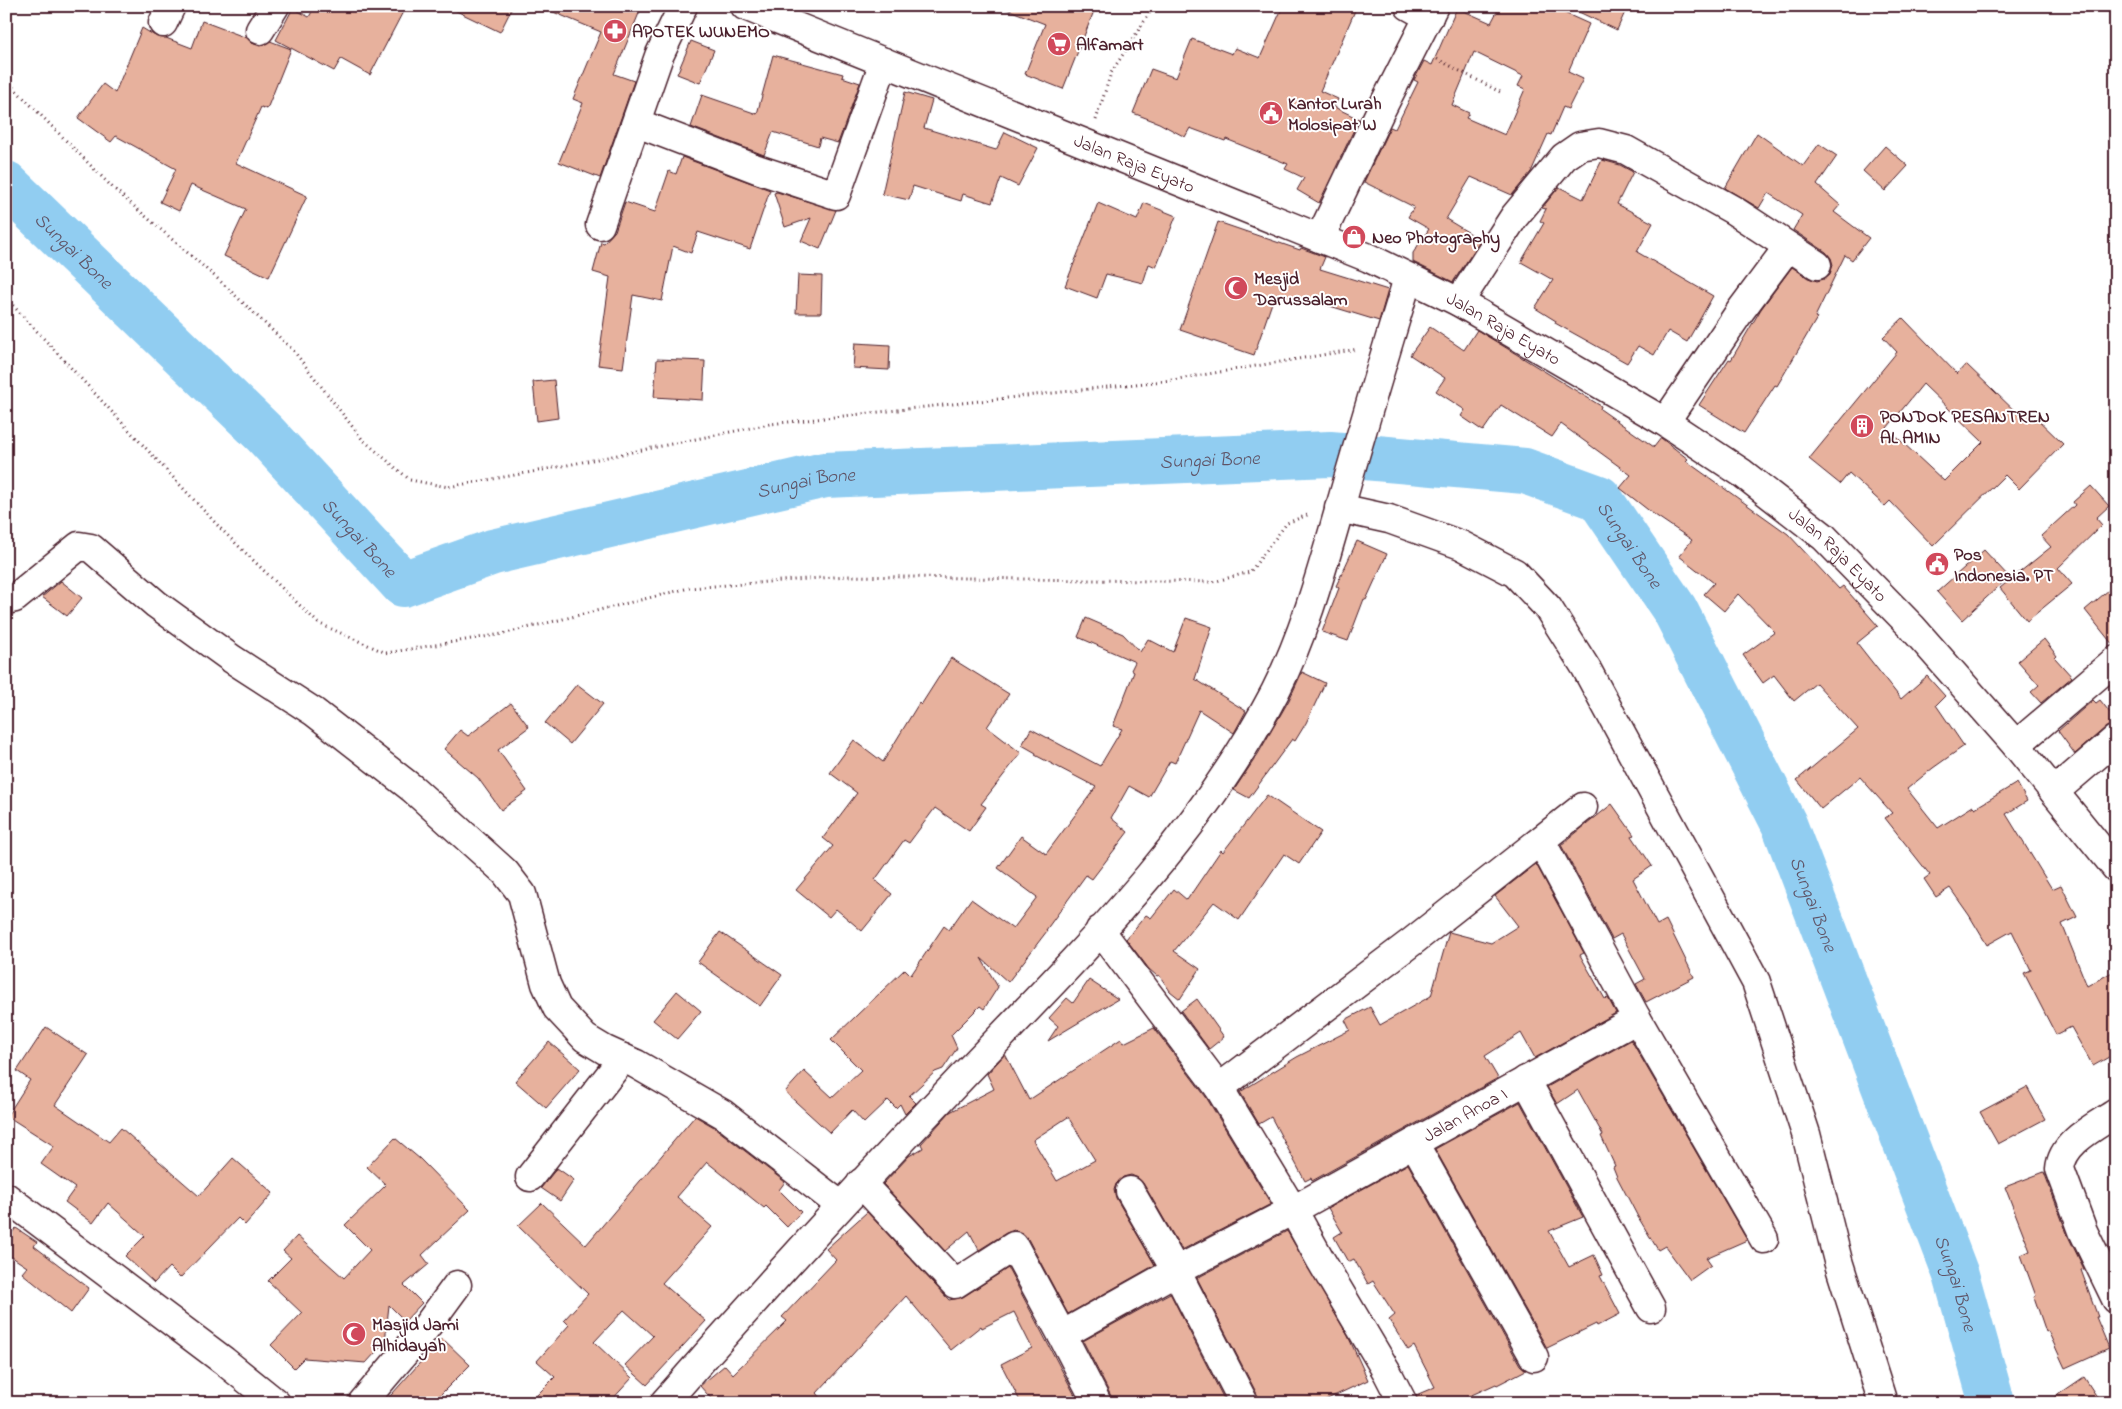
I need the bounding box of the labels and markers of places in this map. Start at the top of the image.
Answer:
pharmacy icon: APOTEK WUNEMO [602,18,628,44]
place label: APOTEK WUNEMO [632,20,770,46]
supermarket icon: Alfamart [1046,31,1072,57]
place label: Alfamart [1076,33,1144,59]
place label: Kantor Lurah Molosipat W [1288,92,1382,139]
public building icon: Kantor Lurah Molosipat W [1258,100,1284,126]
shop icon: Neo Photography [1341,224,1367,250]
place label: Neo Photography [1372,226,1500,253]
place label: Mesjid Darussalam [1253,267,1348,314]
mosque icon: Mesjid Darussalam [1223,275,1249,301]
place label: PONDOK PESANTREN AL AMIN [1880,405,2050,452]
building icon: PONDOK PESANTREN AL AMIN [1849,413,1875,439]
place label: Pos Indonesia. PT [1954,543,2054,590]
public building icon: Pos Indonesia. PT [1924,551,1950,577]
place label: Masjid Jami Alhidayah [372,1313,459,1361]
mosque icon: Masjid Jami Alhidayah [341,1321,367,1347]

